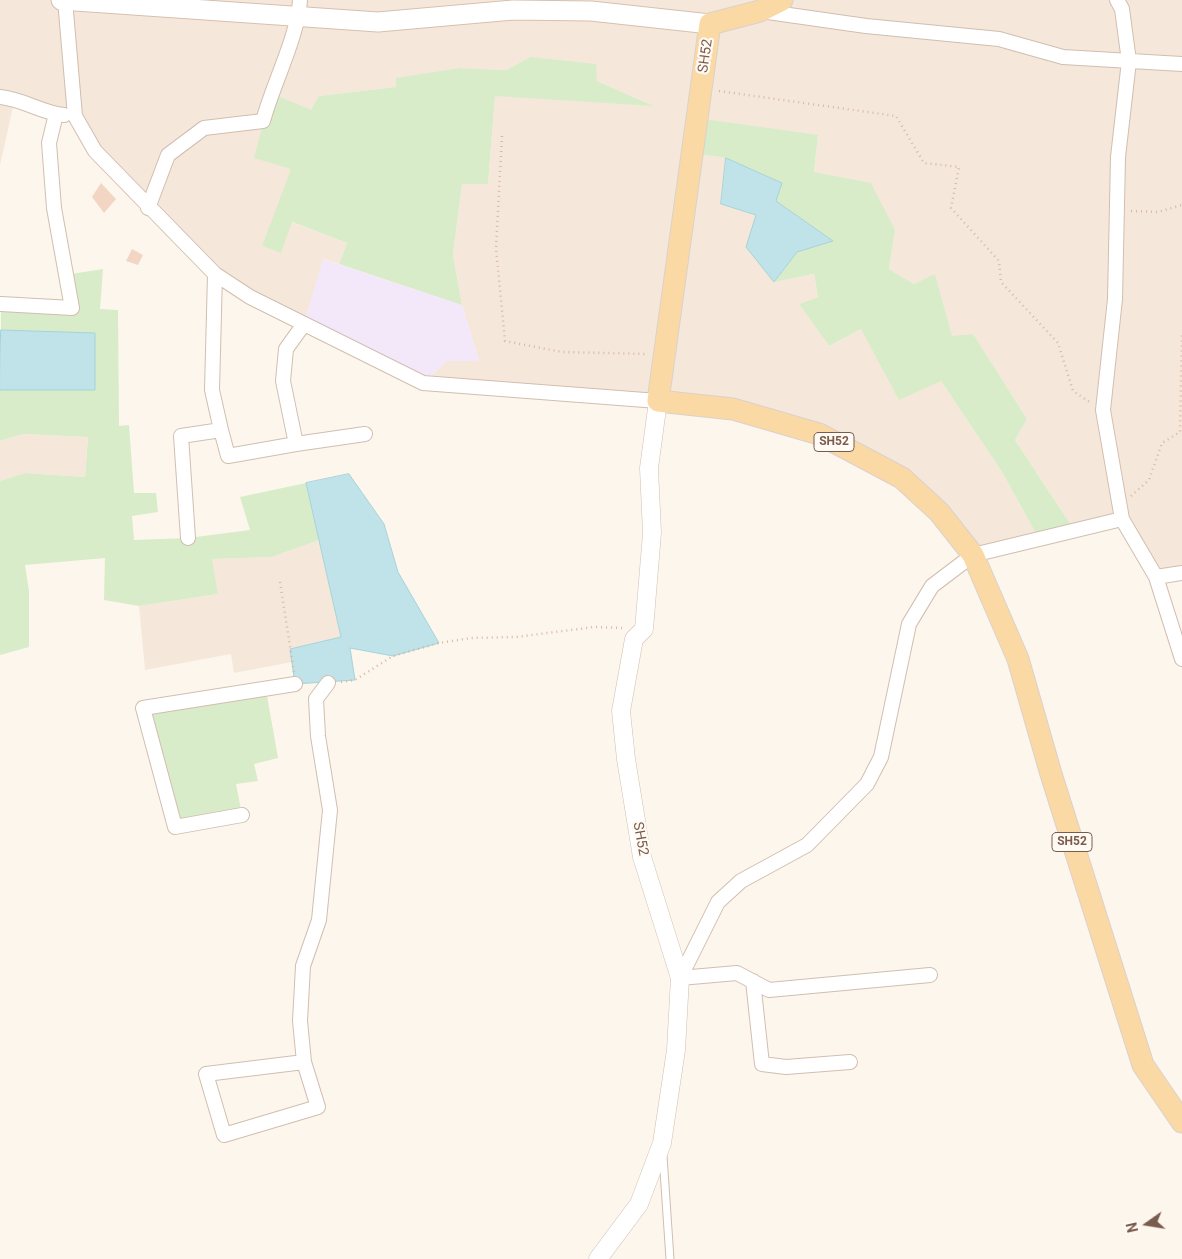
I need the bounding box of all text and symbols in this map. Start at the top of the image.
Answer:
street label: SH52 [695,38,717,74]
road number: SH52 [814,432,854,452]
street label: SH52 [629,821,651,857]
road number: SH52 [1052,832,1092,852]
north arrow [1122,1199,1172,1249]
text: N [1123,1221,1141,1234]

